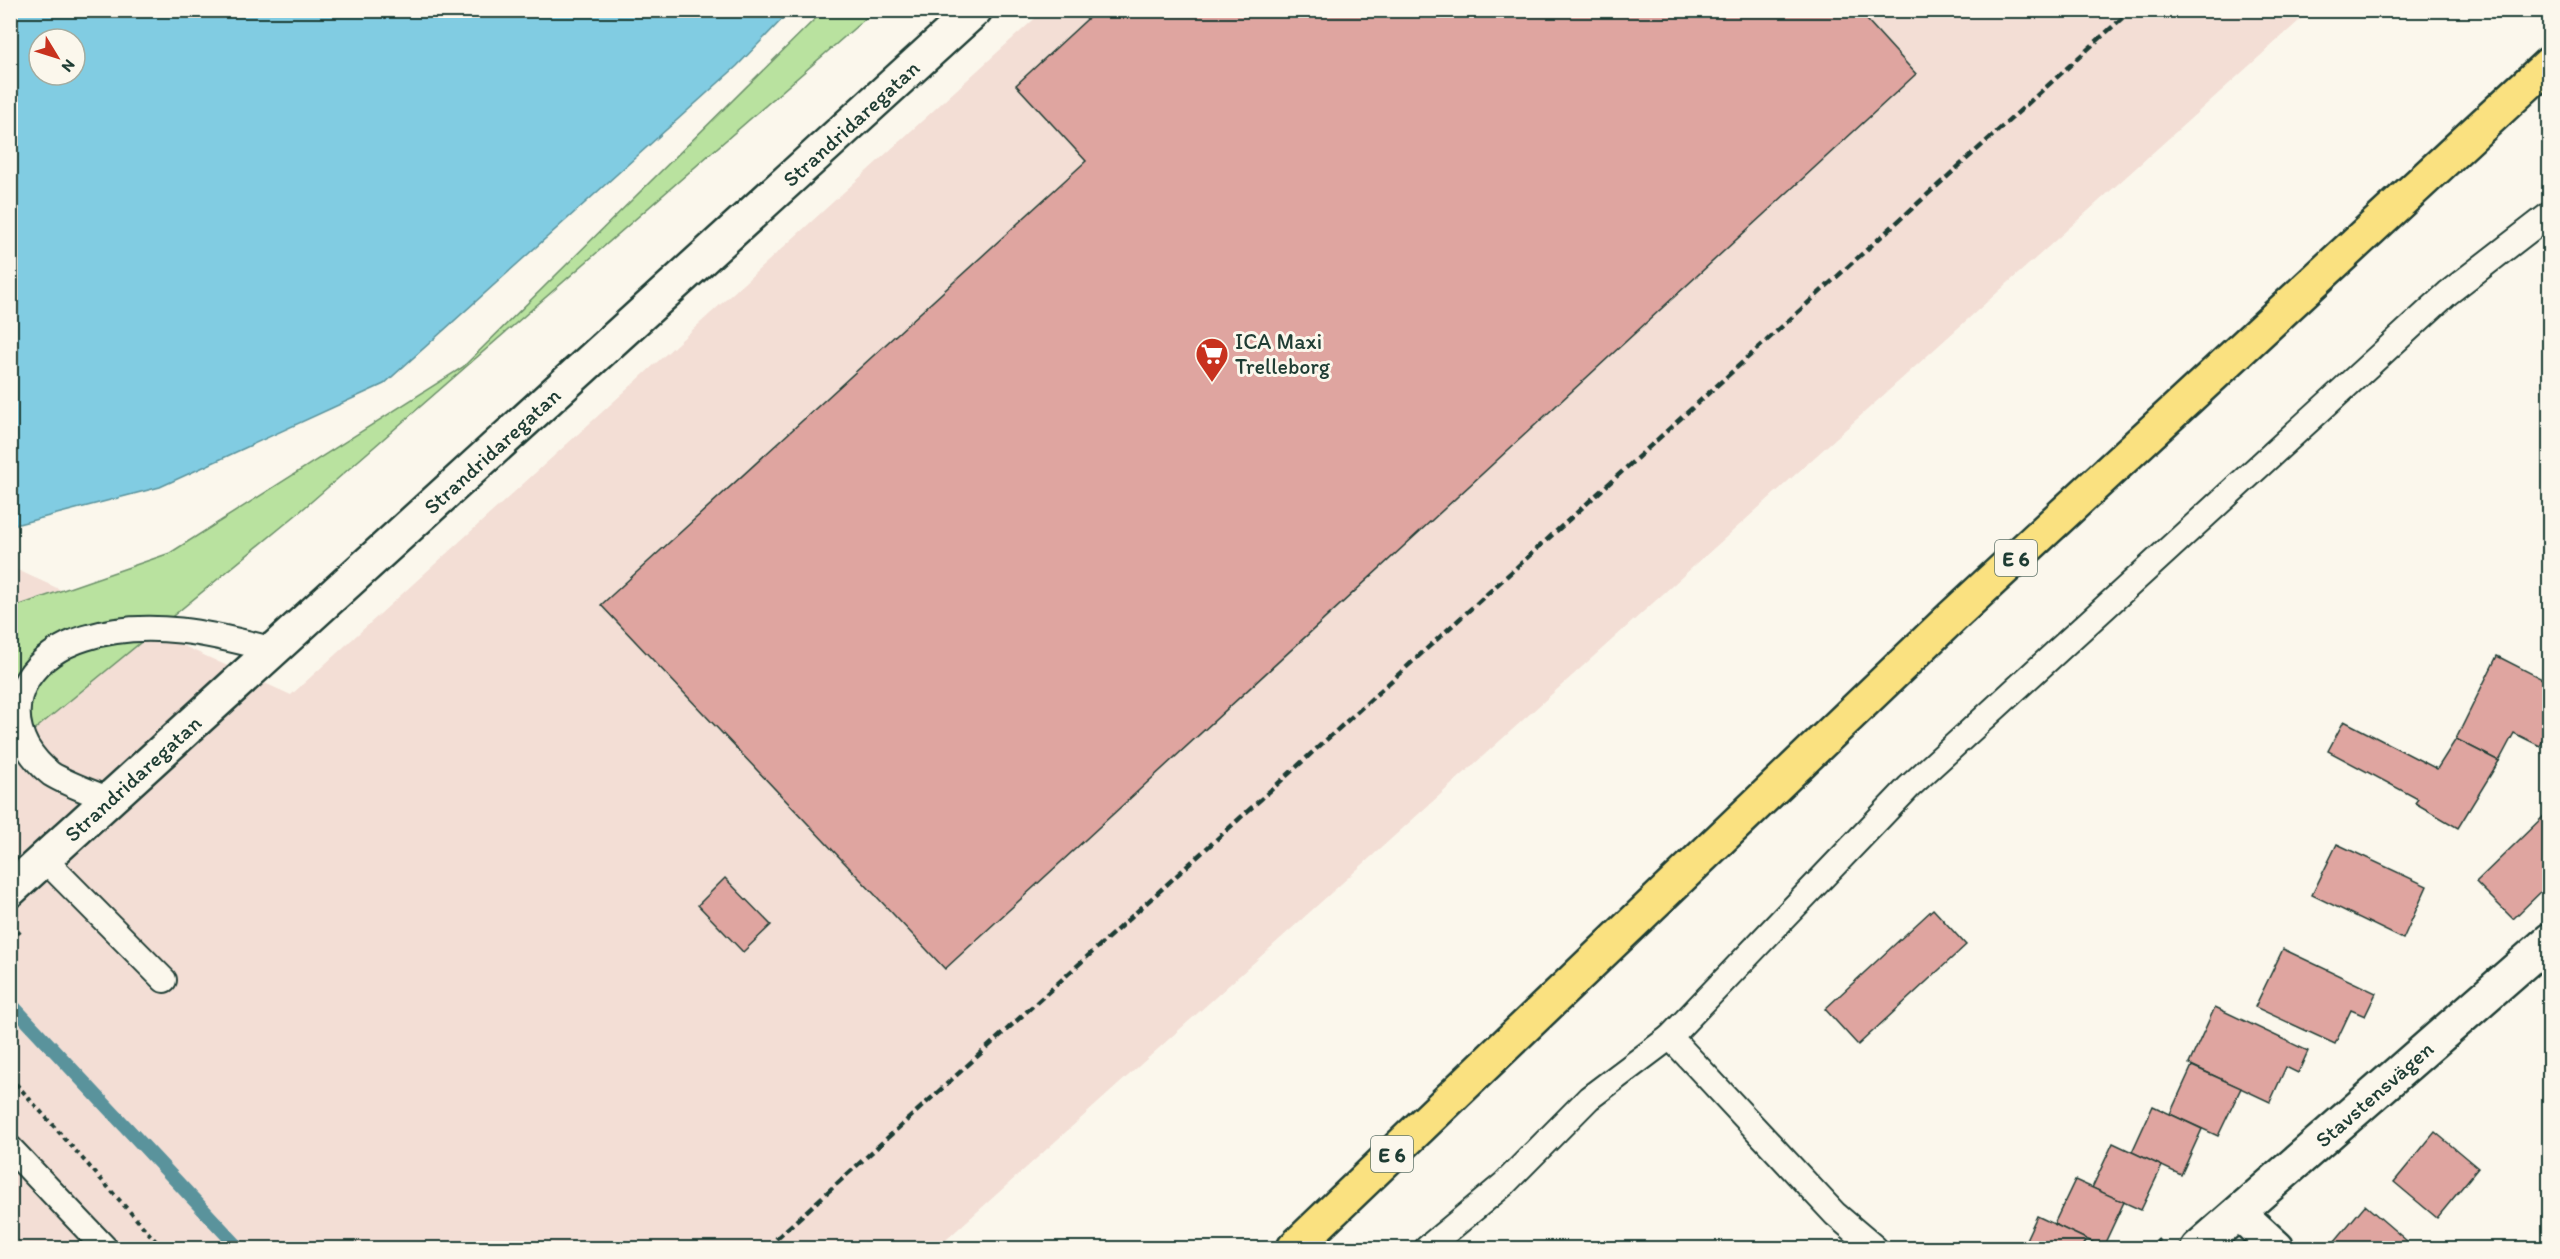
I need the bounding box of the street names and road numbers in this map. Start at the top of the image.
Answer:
street label: Strandridaregatan [777,54,925,192]
street label: Strandridaregatan [418,381,566,520]
road number: E 6 [1995,540,2037,576]
street label: Strandridaregatan [59,709,207,847]
street label: Stavstensvägen [2309,1035,2439,1153]
road number: E 6 [1371,1136,1413,1172]

